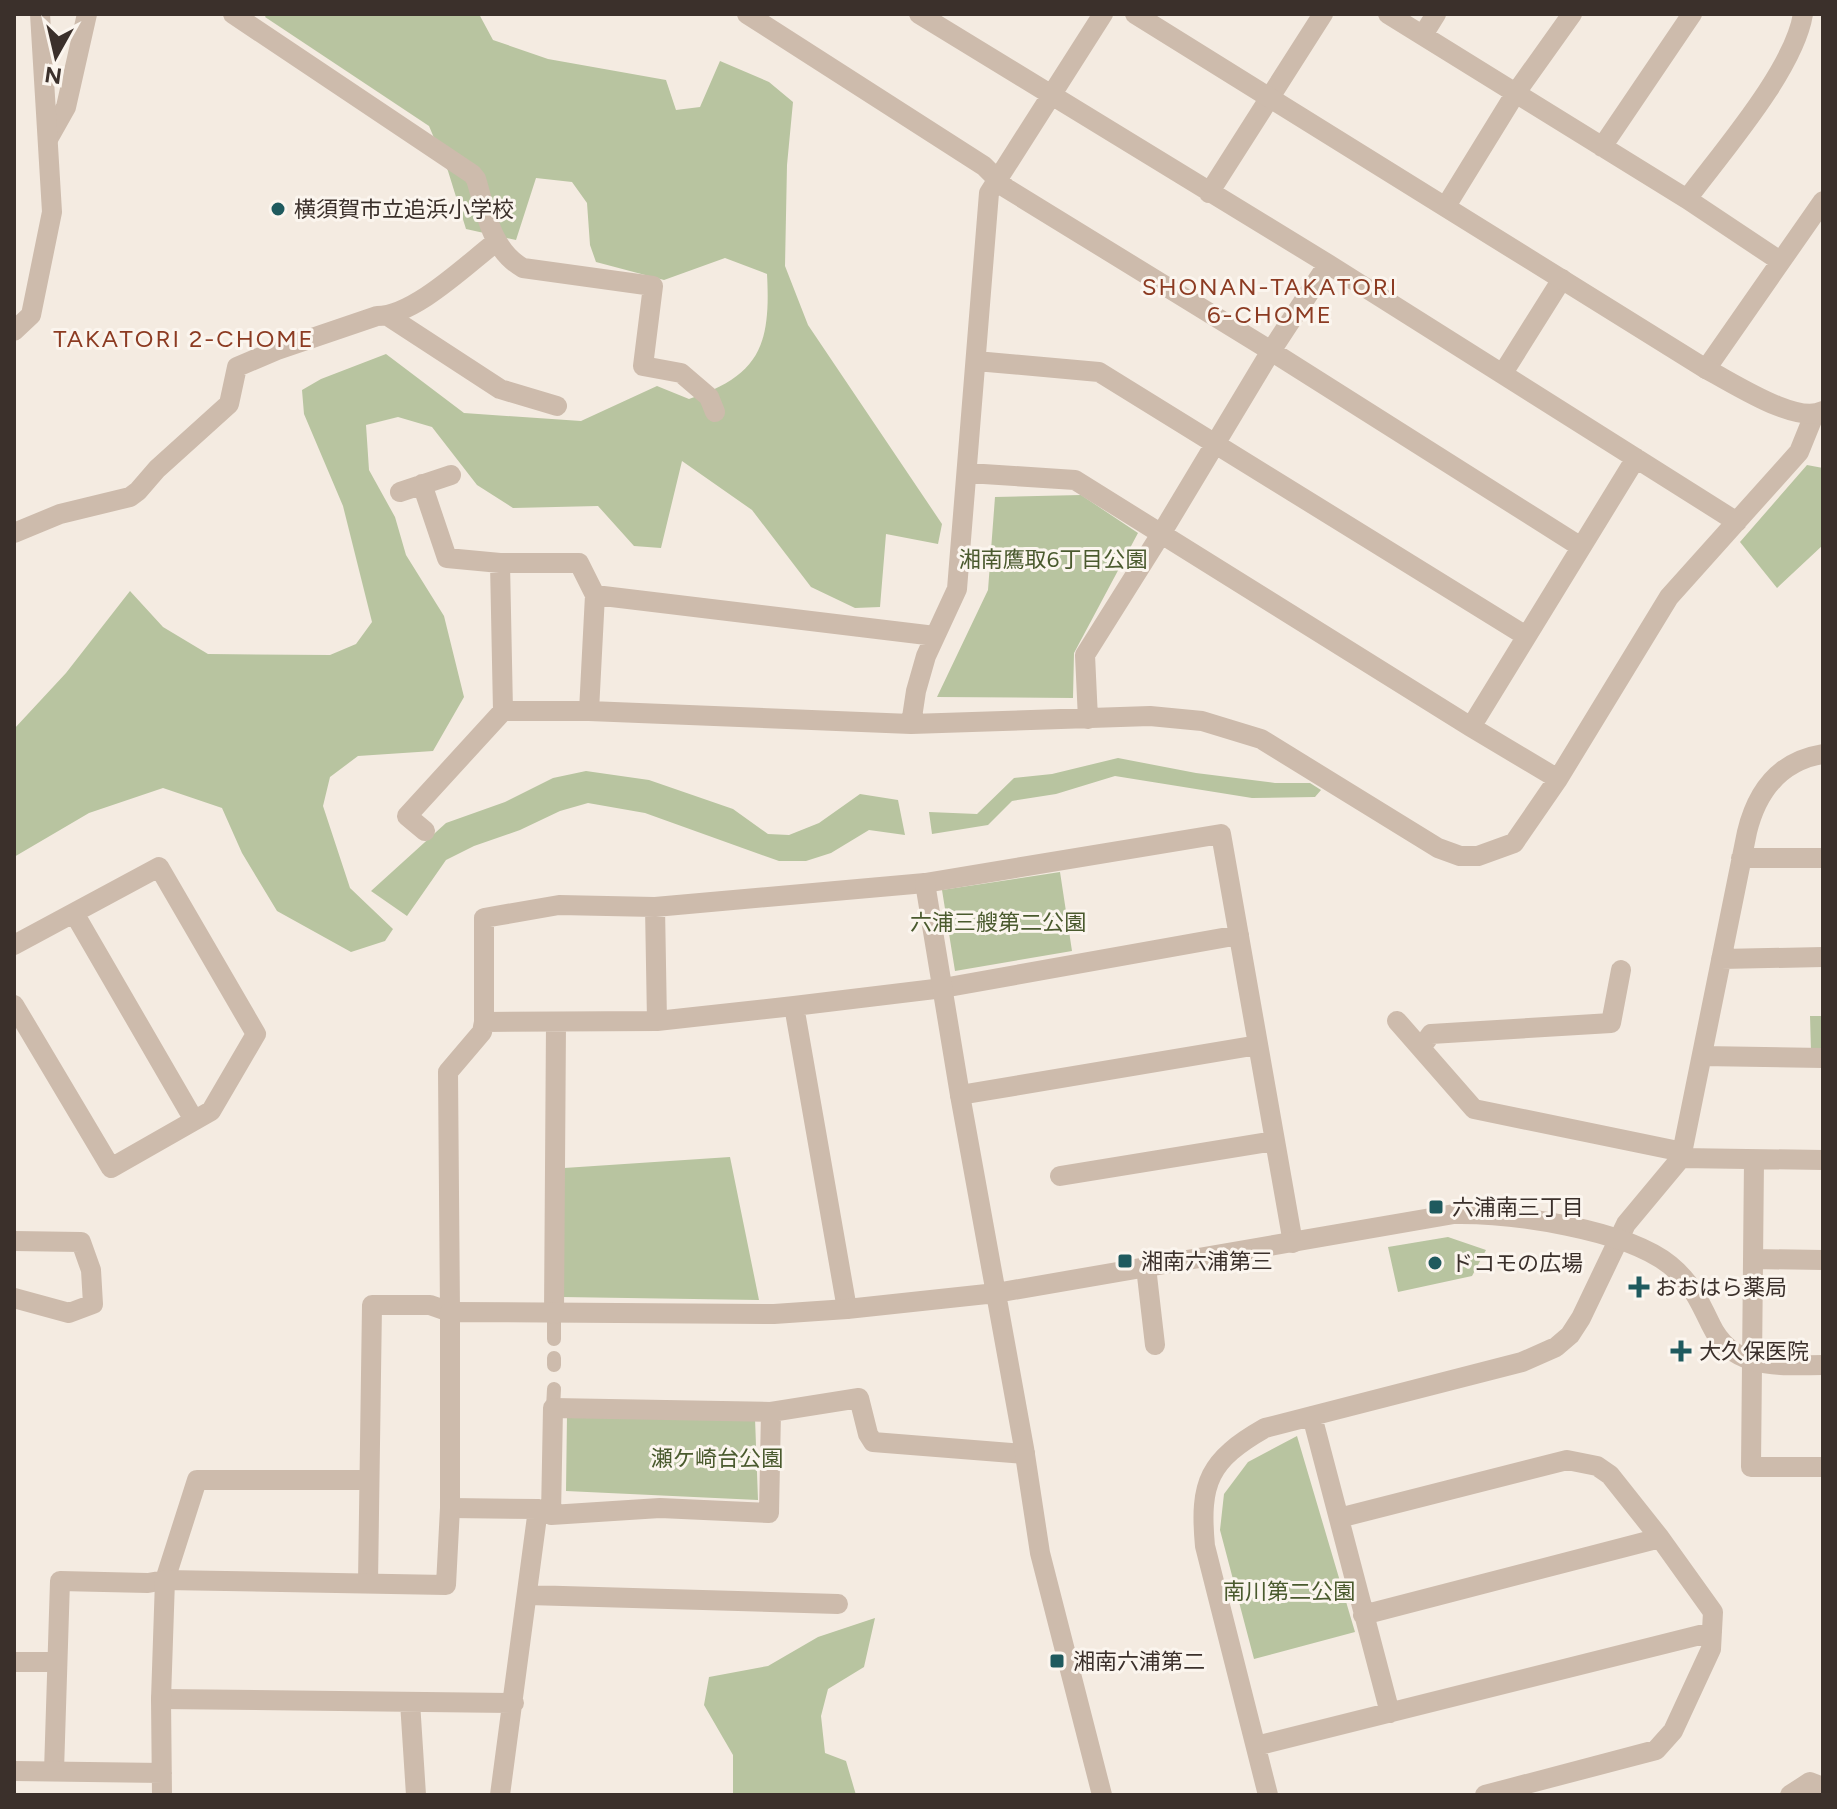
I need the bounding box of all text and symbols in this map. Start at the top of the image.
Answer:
north arrow [16,16,96,96]
text: N [43,61,64,90]
place label: 横須賀市立追浜小学校 [294,196,514,223]
marker: 横須賀市立追浜小学校 [269,200,287,218]
district label: SHONAN-TAKATORI 6-CHOME [1142,272,1398,329]
district label: TAKATORI 2-CHOME [53,324,315,353]
park label: 湘南鷹取6丁目公園 [959,546,1147,573]
park label: 六浦三艘第二公園 [910,909,1086,936]
place label: 六浦南三丁目 [1452,1194,1584,1221]
marker: 六浦南三丁目 [1427,1198,1445,1216]
place label: 湘南六浦第三 [1141,1248,1273,1275]
place label: ドコモの広場 [1451,1250,1583,1277]
marker: 湘南六浦第三 [1116,1252,1134,1270]
marker: ドコモの広場 [1426,1254,1444,1272]
place label: おおはら薬局 [1655,1274,1787,1301]
marker: おおはら薬局 [1630,1278,1648,1296]
place label: 大久保医院 [1699,1338,1809,1365]
marker: 大久保医院 [1670,1340,1692,1362]
park label: 瀬ケ崎台公園 [651,1445,783,1472]
park label: 南川第二公園 [1223,1578,1355,1605]
place label: 湘南六浦第二 [1073,1648,1205,1675]
marker: 湘南六浦第二 [1048,1652,1066,1670]

